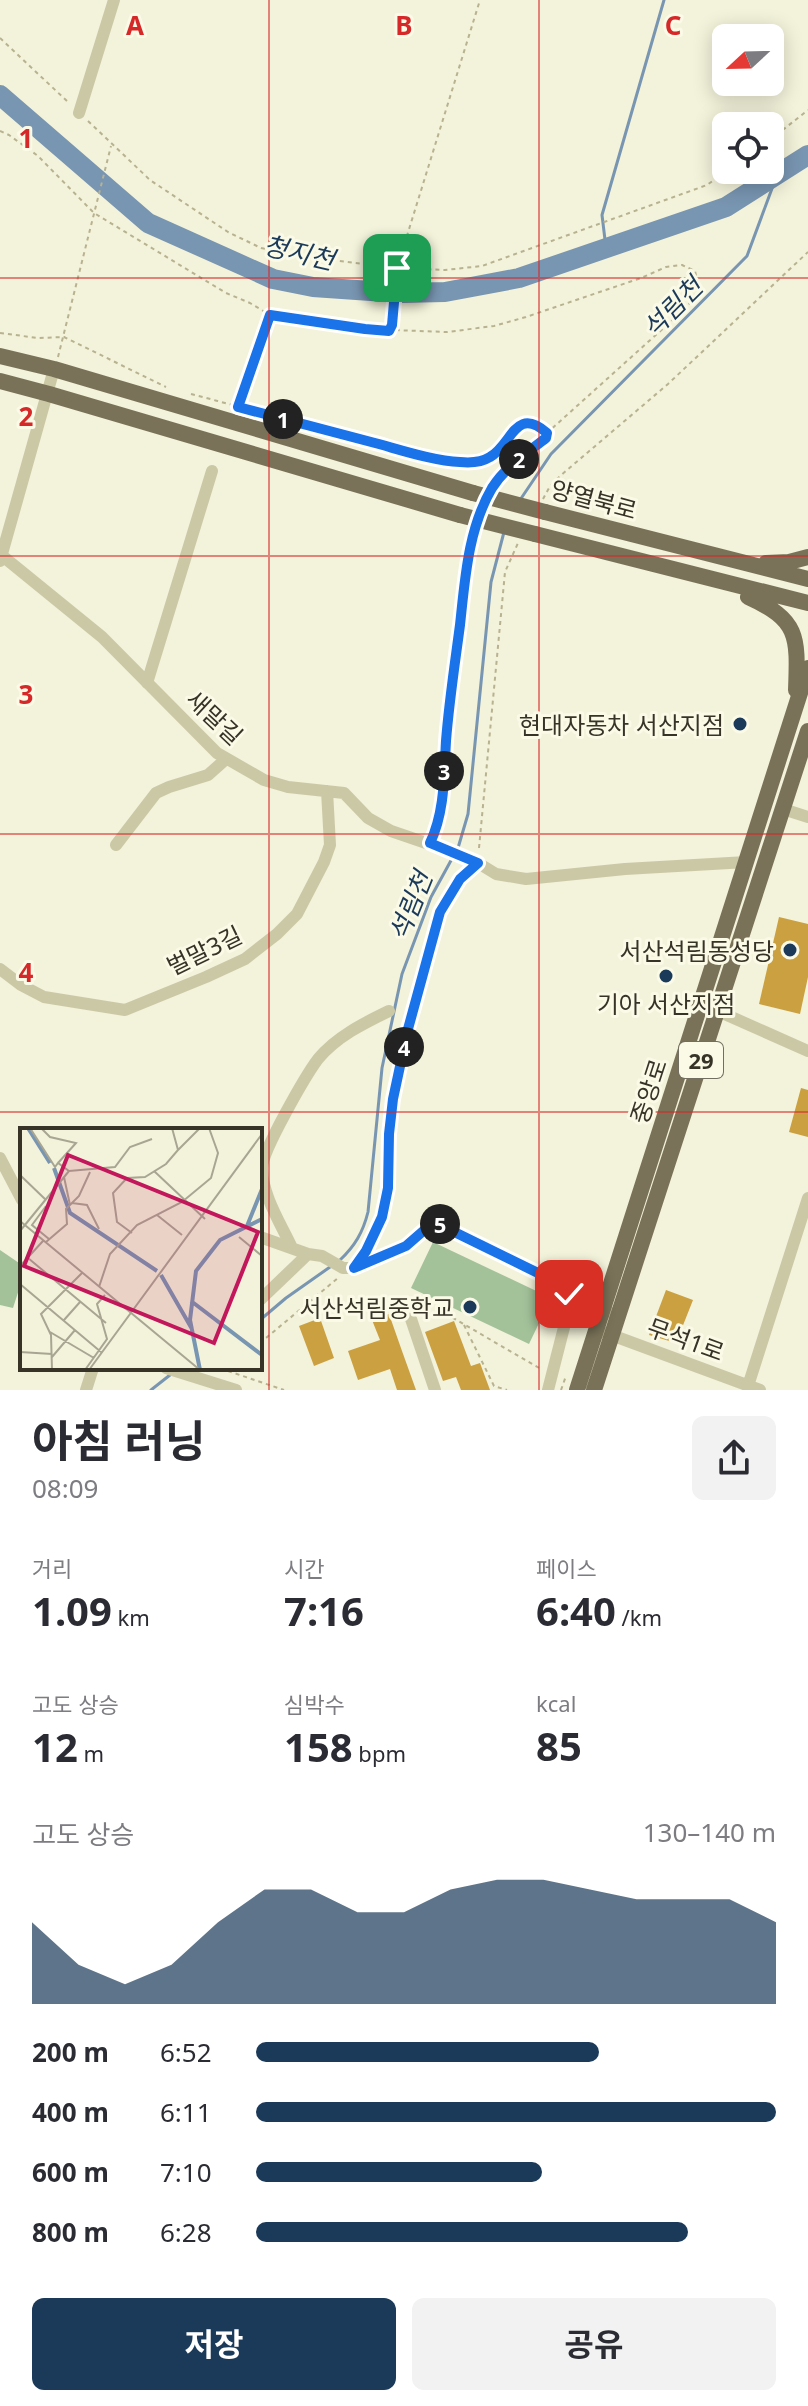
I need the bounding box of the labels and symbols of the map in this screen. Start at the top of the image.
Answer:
text: A [126,7,144,43]
text: B [395,7,413,43]
text: C [665,7,681,43]
north arrow [712,24,784,96]
text: 1 [19,120,33,156]
water label: 청지천 [260,226,341,278]
pin [363,234,431,302]
water label: 석림천 [634,267,712,345]
text: 2 [19,398,34,434]
pin: 1 [263,399,303,439]
pin: 2 [499,439,539,479]
street label: 양열북로 [547,472,641,526]
text: 3 [19,676,33,712]
street label: 새말길 [180,682,250,752]
place label: 현대자동차 서산지점 [519,708,724,741]
marker: 현대자동차 서산지점 [731,715,749,733]
pin: 3 [424,751,464,791]
water label: 석림천 [380,863,441,946]
street label: 벌말3길 [161,918,247,982]
place label: 서산석림동성당 [619,934,774,967]
marker: 서산석림동성당 [781,941,799,959]
text: 4 [19,954,34,990]
marker: 기아 서산지점 [657,967,675,985]
place label: 기아 서산지점 [597,987,735,1020]
pin: 4 [384,1027,424,1067]
road number: 29 [679,1042,723,1078]
street label: 중앙로 [622,1054,674,1128]
inset map [20,1128,262,1370]
pin: 5 [420,1204,460,1244]
pin [535,1260,603,1328]
place label: 서산석림중학교 [299,1291,454,1324]
marker: 서산석림중학교 [461,1298,479,1316]
street label: 무석1로 [643,1310,729,1368]

